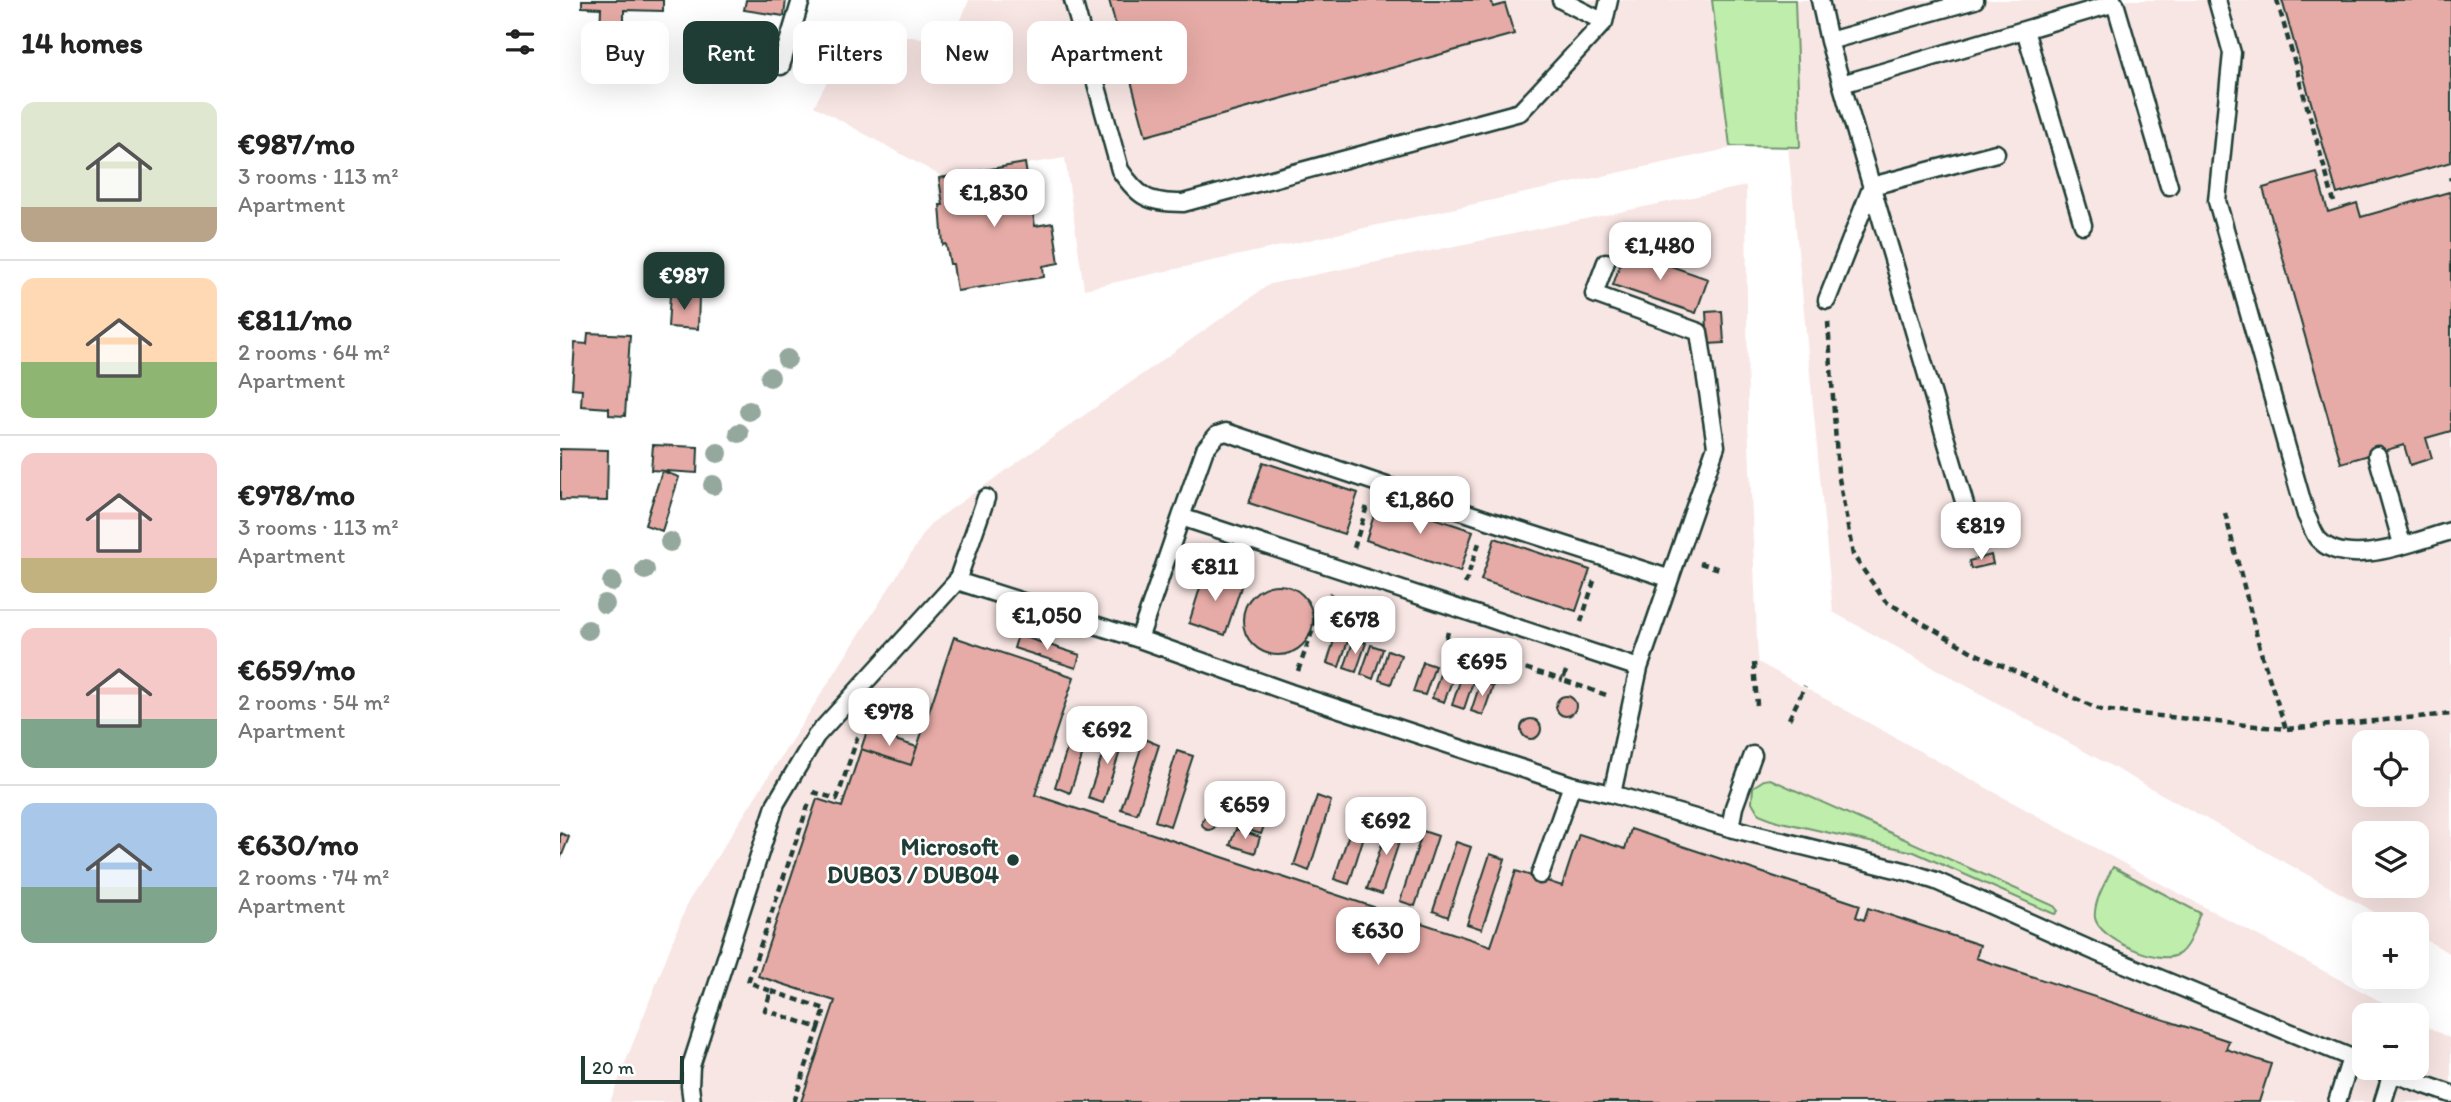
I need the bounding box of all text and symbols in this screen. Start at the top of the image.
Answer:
chip: Buy [581,21,669,84]
chip: Rent [683,21,779,84]
chip: Filters [793,21,907,84]
chip: New [921,21,1013,84]
chip: Apartment [1027,21,1187,84]
icon: filters [501,23,539,61]
text: 14 homes [21,24,143,61]
text: €987/mo [238,125,355,162]
icon: home [77,130,161,214]
text: 3 rooms · 113 m² [238,162,399,190]
pin: €1,830 [937,170,1051,229]
text: €1,830 [960,178,1028,206]
text: Apartment [238,190,345,218]
pin: €1,480 [1603,222,1717,282]
text: €1,480 [1625,231,1695,259]
pin: €987 [643,252,725,312]
text: €987 [659,261,709,289]
text: €811/mo [238,301,352,338]
icon: home [77,306,161,390]
text: 2 rooms · 64 m² [238,338,390,366]
text: Apartment [238,366,345,394]
text: €978/mo [238,476,355,513]
pin: €1,860 [1363,476,1477,536]
icon: home [77,481,161,565]
text: €1,860 [1386,485,1454,513]
pin: €819 [1940,503,2022,562]
text: €819 [1957,511,2005,539]
text: 3 rooms · 113 m² [238,513,399,541]
text: Apartment [238,541,345,569]
pin: €811 [1174,544,1256,603]
text: €811 [1191,552,1239,580]
pin: €1,050 [990,592,1104,652]
pin: €678 [1314,596,1396,656]
text: €1,050 [1012,601,1082,629]
text: €678 [1330,605,1380,633]
pin: €695 [1441,638,1523,698]
text: €695 [1457,647,1507,675]
text: €659/mo [238,651,356,688]
icon: home [77,656,161,740]
text: 2 rooms · 54 m² [238,688,390,716]
pin: €978 [848,688,930,748]
text: €978 [864,697,914,725]
pin: €692 [1066,706,1148,766]
text: €692 [1082,715,1132,743]
text: Apartment [238,716,345,744]
map controls [2352,730,2429,1080]
button: locate [2352,730,2429,807]
pin: €659 [1204,782,1286,841]
text: €659 [1220,790,1270,818]
pin: €692 [1345,798,1427,857]
text: €692 [1361,806,1411,834]
button: layers [2352,821,2429,898]
text: €630/mo [238,826,359,863]
icon: home [77,831,161,915]
place label: Microsoft DUB03 / DUB04 [827,832,1000,889]
marker: Microsoft DUB03 / DUB04 [1005,852,1021,868]
text: 2 rooms · 74 m² [238,863,390,891]
text: Apartment [238,891,345,919]
pin: €630 [1337,908,1419,967]
button: + [2352,912,2429,989]
text: €630 [1352,916,1404,944]
button: − [2352,1003,2429,1080]
scale bar [581,1053,684,1085]
text: 20 m [592,1056,634,1079]

